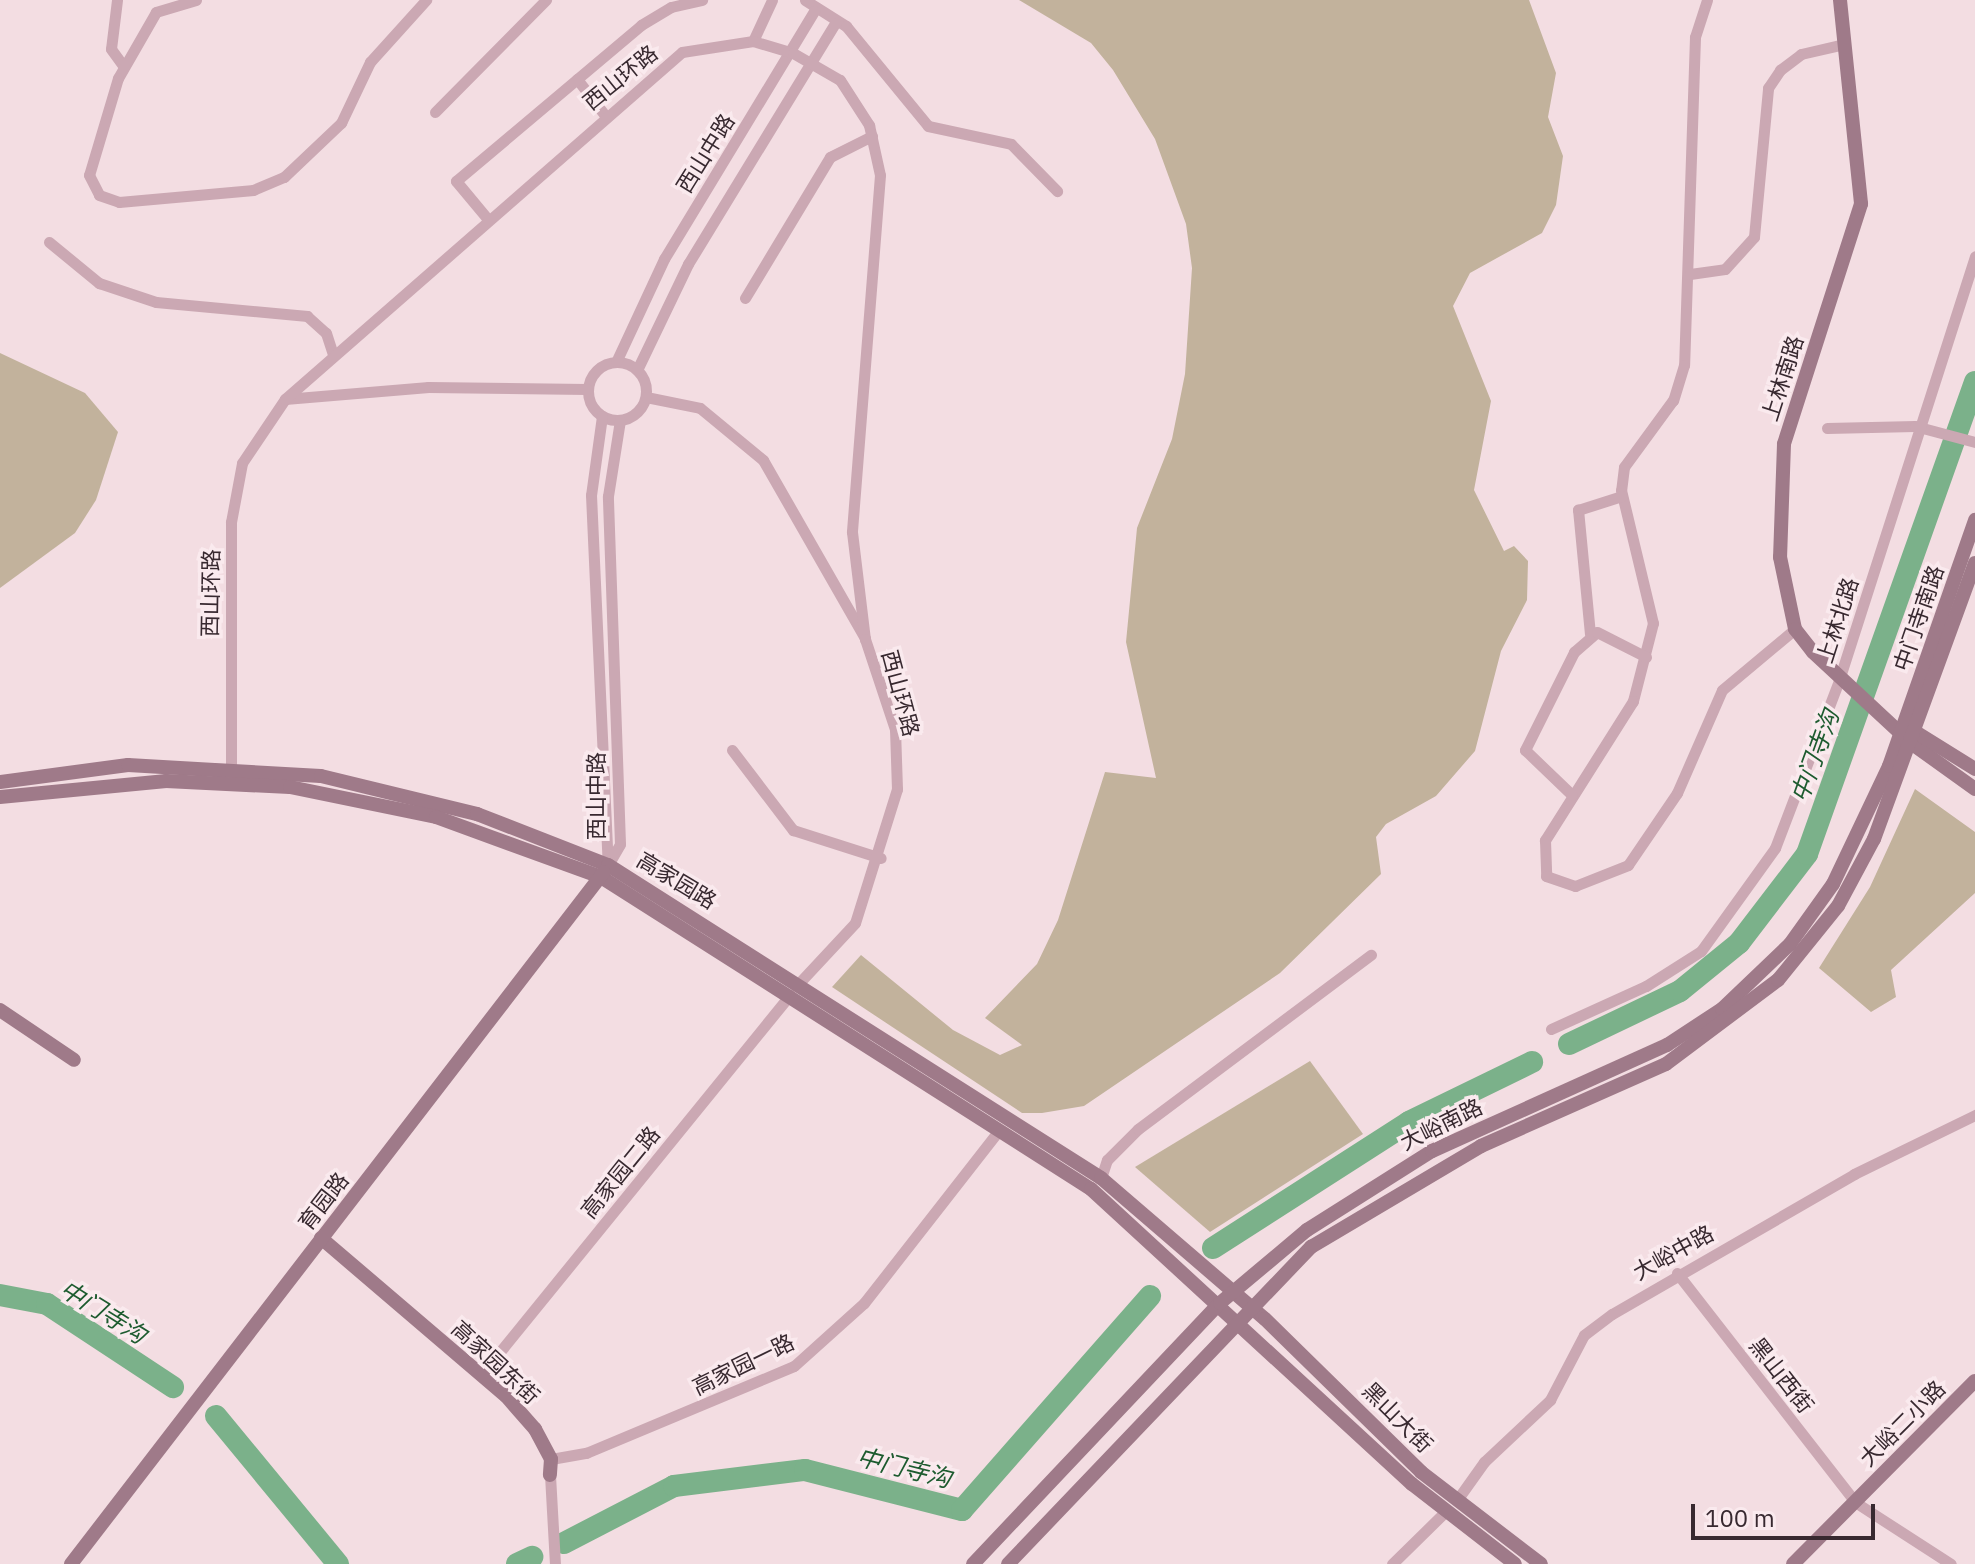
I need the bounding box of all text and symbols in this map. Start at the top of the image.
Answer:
street label: 西山环路 [577,39,663,115]
street label: 西山中路 [670,109,740,197]
street label: 上林南路 [1756,332,1808,424]
street label: 西山环路 [196,549,224,637]
street label: 中门寺南路 [1888,562,1948,674]
street label: 上林北路 [1811,574,1863,666]
street label: 西山环路 [877,647,925,739]
water label: 中门寺沟 [1785,706,1845,806]
street label: 西山中路 [583,752,609,840]
street label: 高家园路 [632,846,722,914]
street label: 大峪南路 [1396,1093,1486,1155]
street label: 高家园二路 [575,1121,665,1223]
street label: 育园路 [292,1167,354,1235]
street label: 大峪中路 [1628,1219,1718,1285]
water label: 中门寺沟 [55,1274,151,1350]
street label: 高家园东街 [447,1315,545,1409]
street label: 高家园一路 [688,1328,798,1400]
street label: 黑山西街 [1745,1332,1819,1418]
street label: 大峪二小路 [1854,1375,1950,1471]
street label: 黑山大街 [1358,1377,1438,1457]
water label: 中门寺沟 [854,1442,954,1494]
scale bar [1695,1488,1879,1538]
text: 100 m [1705,1502,1775,1534]

